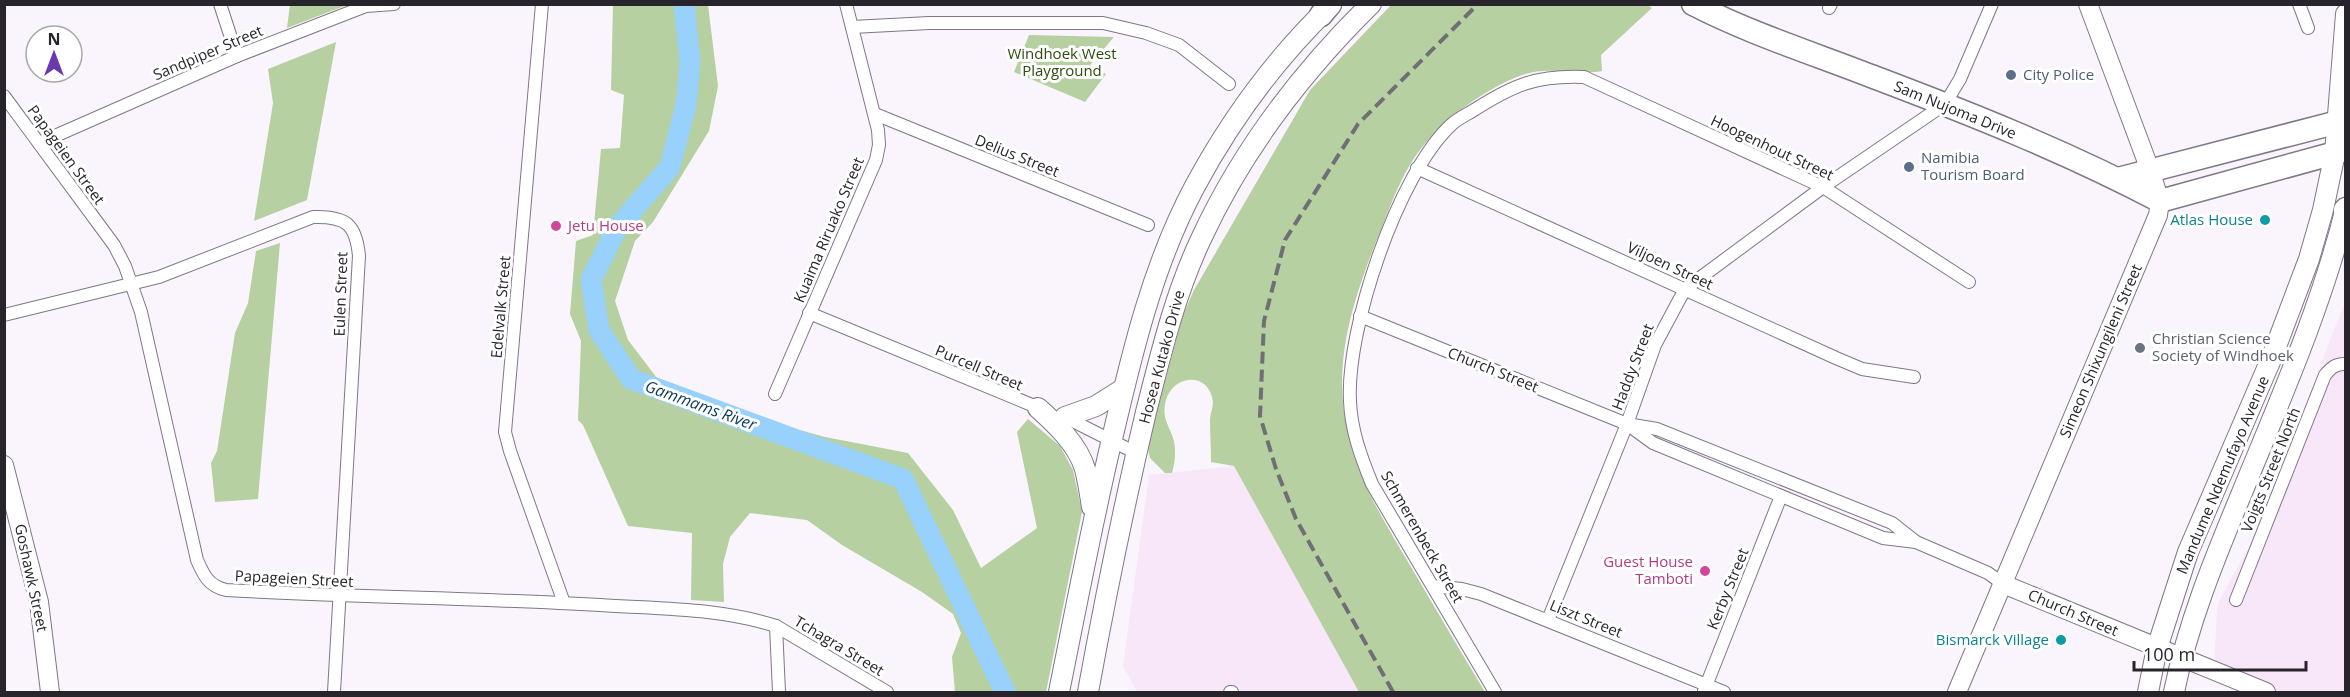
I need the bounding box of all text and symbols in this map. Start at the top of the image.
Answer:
street label: Sandpiper Street [150,20,266,84]
north arrow [24,24,84,84]
text: N [47,28,61,50]
park label: Windhoek West Playground [1007,43,1117,80]
place label: City Police [2023,64,2094,84]
marker: City Police [2004,68,2018,82]
street label: Sam Nujoma Drive [1891,75,2020,143]
street label: Papageien Street [24,101,110,208]
street label: Hoogenhout Street [1708,110,1837,184]
street label: Delius Street [972,129,1062,181]
place label: Namibia Tourism Board [1921,147,2025,184]
street label: Kuaima Riruako Street [788,154,868,305]
marker: Namibia Tourism Board [1902,160,1916,174]
place label: Atlas House [2170,209,2253,229]
marker: Atlas House [2258,213,2272,227]
place label: Jetu House [566,215,644,235]
marker: Jetu House [549,219,563,233]
street label: Viljoen Street [1624,236,1717,294]
street label: Eulen Street [329,251,351,337]
street label: Edelvalk Street [486,255,514,359]
street label: Simeon Shixungileni Street [2054,261,2146,441]
street label: Hosea Kutako Drive [1134,288,1188,426]
street label: Haddy Street [1606,321,1658,413]
place label: Christian Science Society of Windhoek [2152,328,2294,365]
street label: Purcell Street [933,340,1026,395]
marker: Christian Science Society of Windhoek [2133,341,2147,355]
street label: Church Street [1445,342,1542,396]
street label: Mandume Ndemufayo Avenue [2171,372,2273,577]
water label: Gammams River [642,375,760,436]
street label: Voigts Street North [2236,404,2304,535]
street label: Schmerenbeck Street [1377,467,1469,606]
street label: Goshawk Street [11,522,53,634]
street label: Kerby Street [1702,545,1752,632]
place label: Guest House Tamboti [1603,551,1693,588]
marker: Guest House Tamboti [1698,564,1712,578]
street label: Papageien Street [234,565,354,591]
street label: Church Street [2025,584,2122,640]
street label: Liszt Street [1547,594,1626,642]
street label: Tchagra Street [791,610,888,680]
place label: Bismarck Village [1936,629,2049,649]
marker: Bismarck Village [2054,633,2068,647]
scale bar [2134,634,2306,672]
text: 100 m [2143,642,2195,666]

